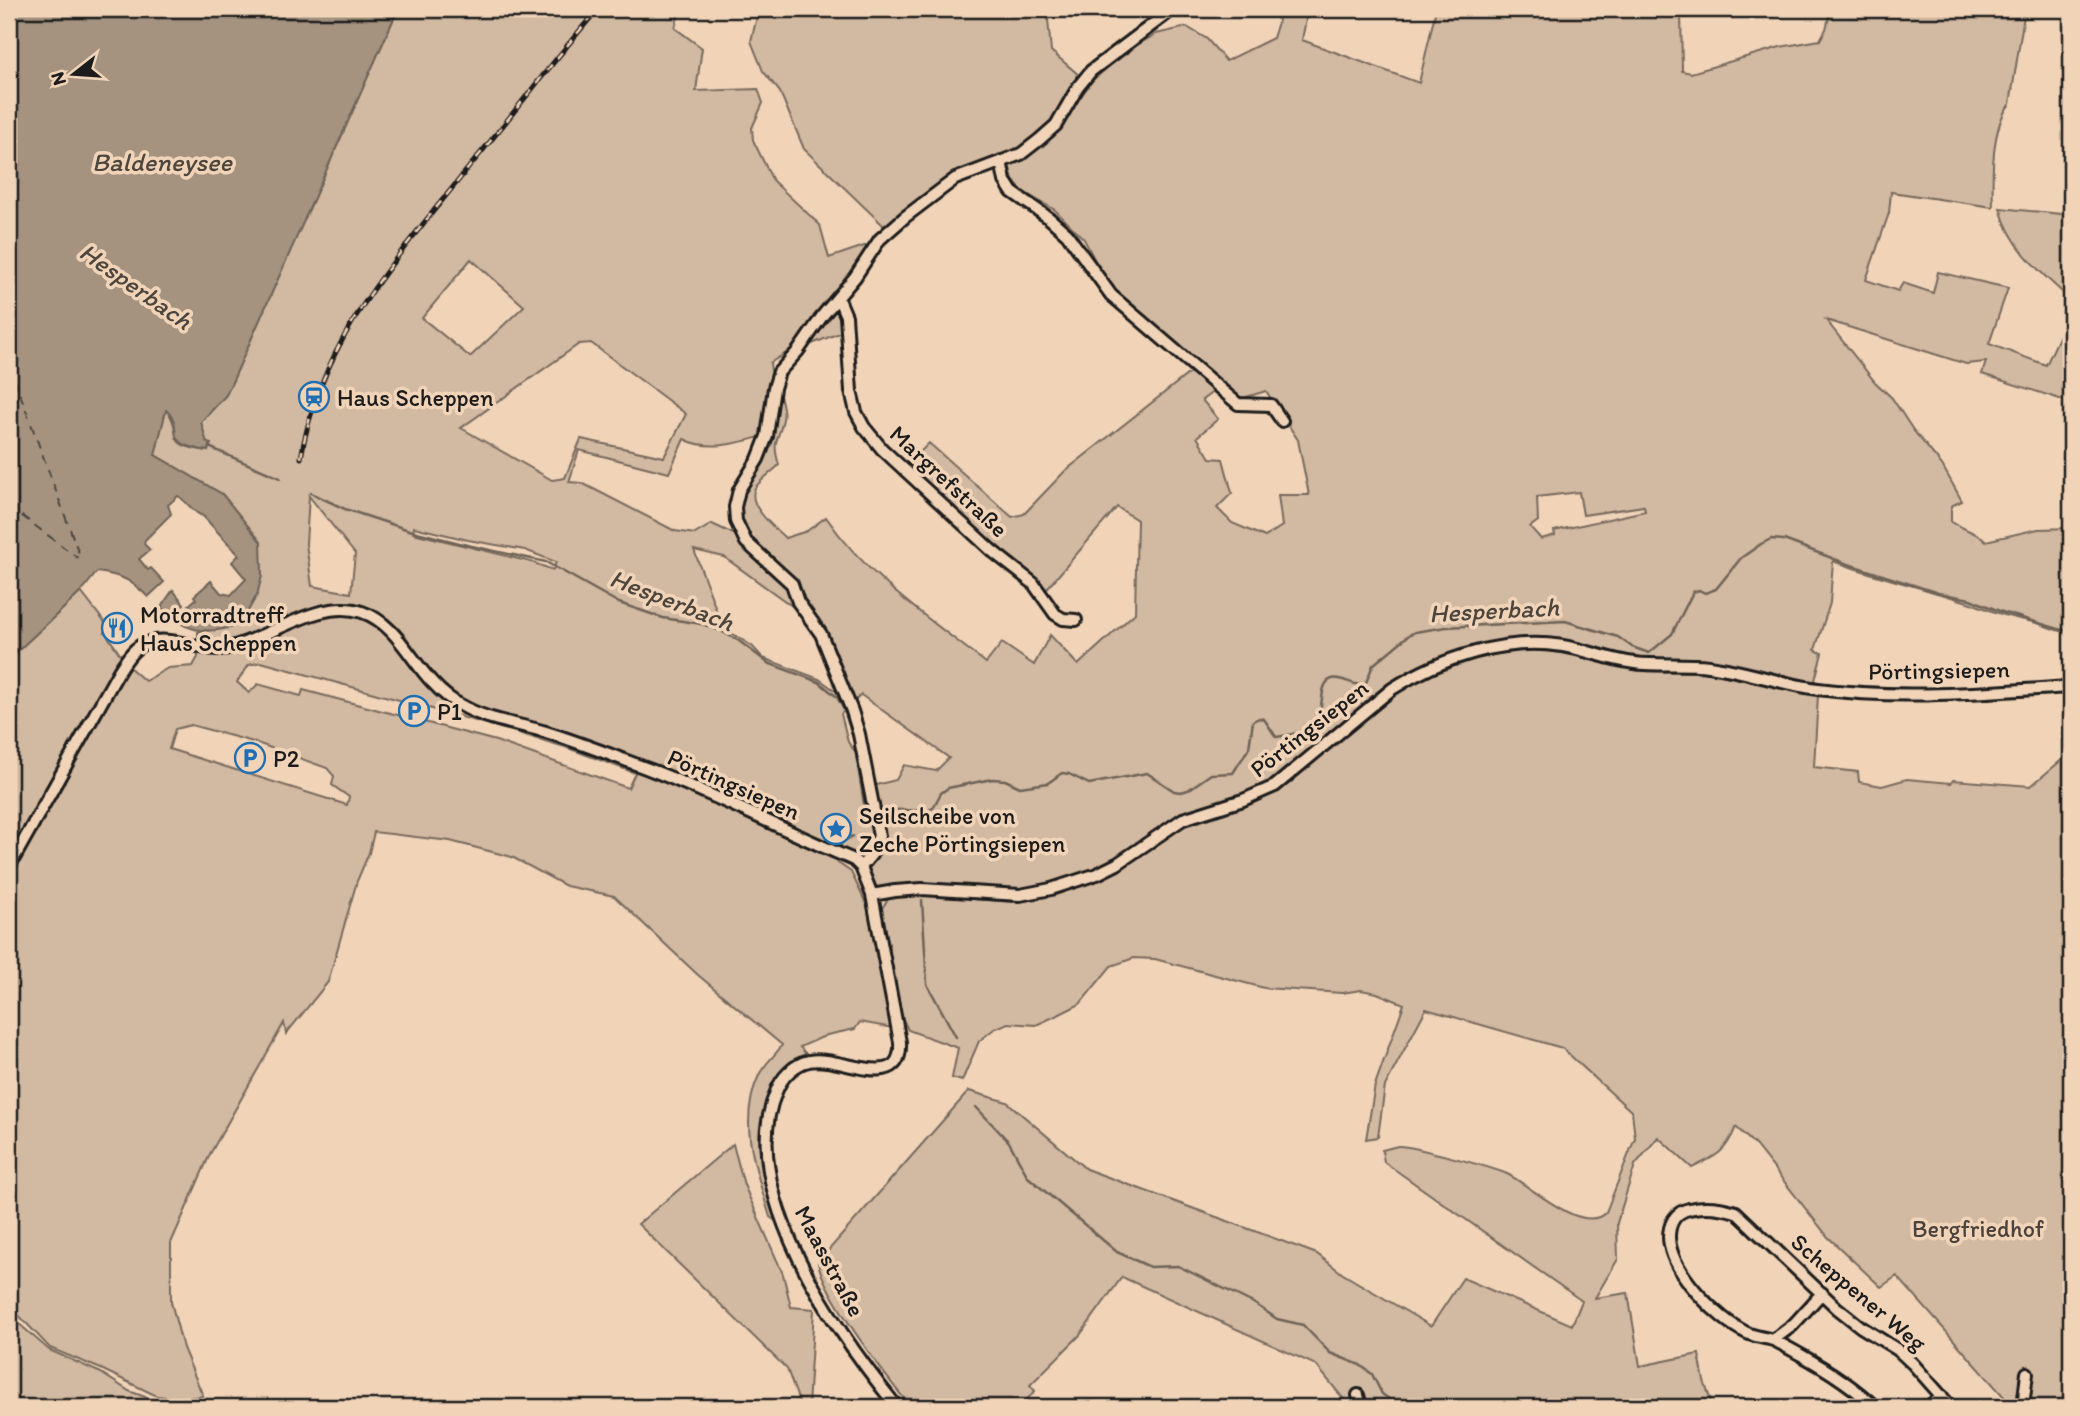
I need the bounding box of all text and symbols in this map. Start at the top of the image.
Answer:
north arrow [38,38,108,108]
text: N [45,69,71,88]
water label: Baldeneysee [92,146,234,178]
water label: Hesperbach [74,236,199,337]
station icon: Haus Scheppen [297,380,331,414]
place label: Haus Scheppen [337,383,494,412]
street label: Margrefstraße [884,419,1014,543]
water label: Hesperbach [606,562,739,638]
water label: Hesperbach [1428,591,1560,629]
place label: Motorradtreff Haus Scheppen [140,600,297,657]
restaurant icon: Motorradtreff Haus Scheppen [100,611,134,645]
street label: Pörtingsiepen [1868,654,2011,686]
street label: Pörtingsiepen [1244,673,1374,783]
parking icon: P1 [397,694,431,728]
place label: P1 [437,697,462,726]
parking icon: P2 [233,741,267,775]
street label: Pörtingsiepen [663,742,805,826]
place label: P2 [273,744,300,773]
place label: Seilscheibe von Zeche Pörtingsiepen [859,801,1066,858]
place icon: Seilscheibe von Zeche Pörtingsiepen [819,812,853,846]
street label: Maasstraße [789,1200,871,1322]
park label: Bergfriedhof [1912,1214,2045,1243]
street label: Scheppener Weg [1785,1227,1933,1358]

